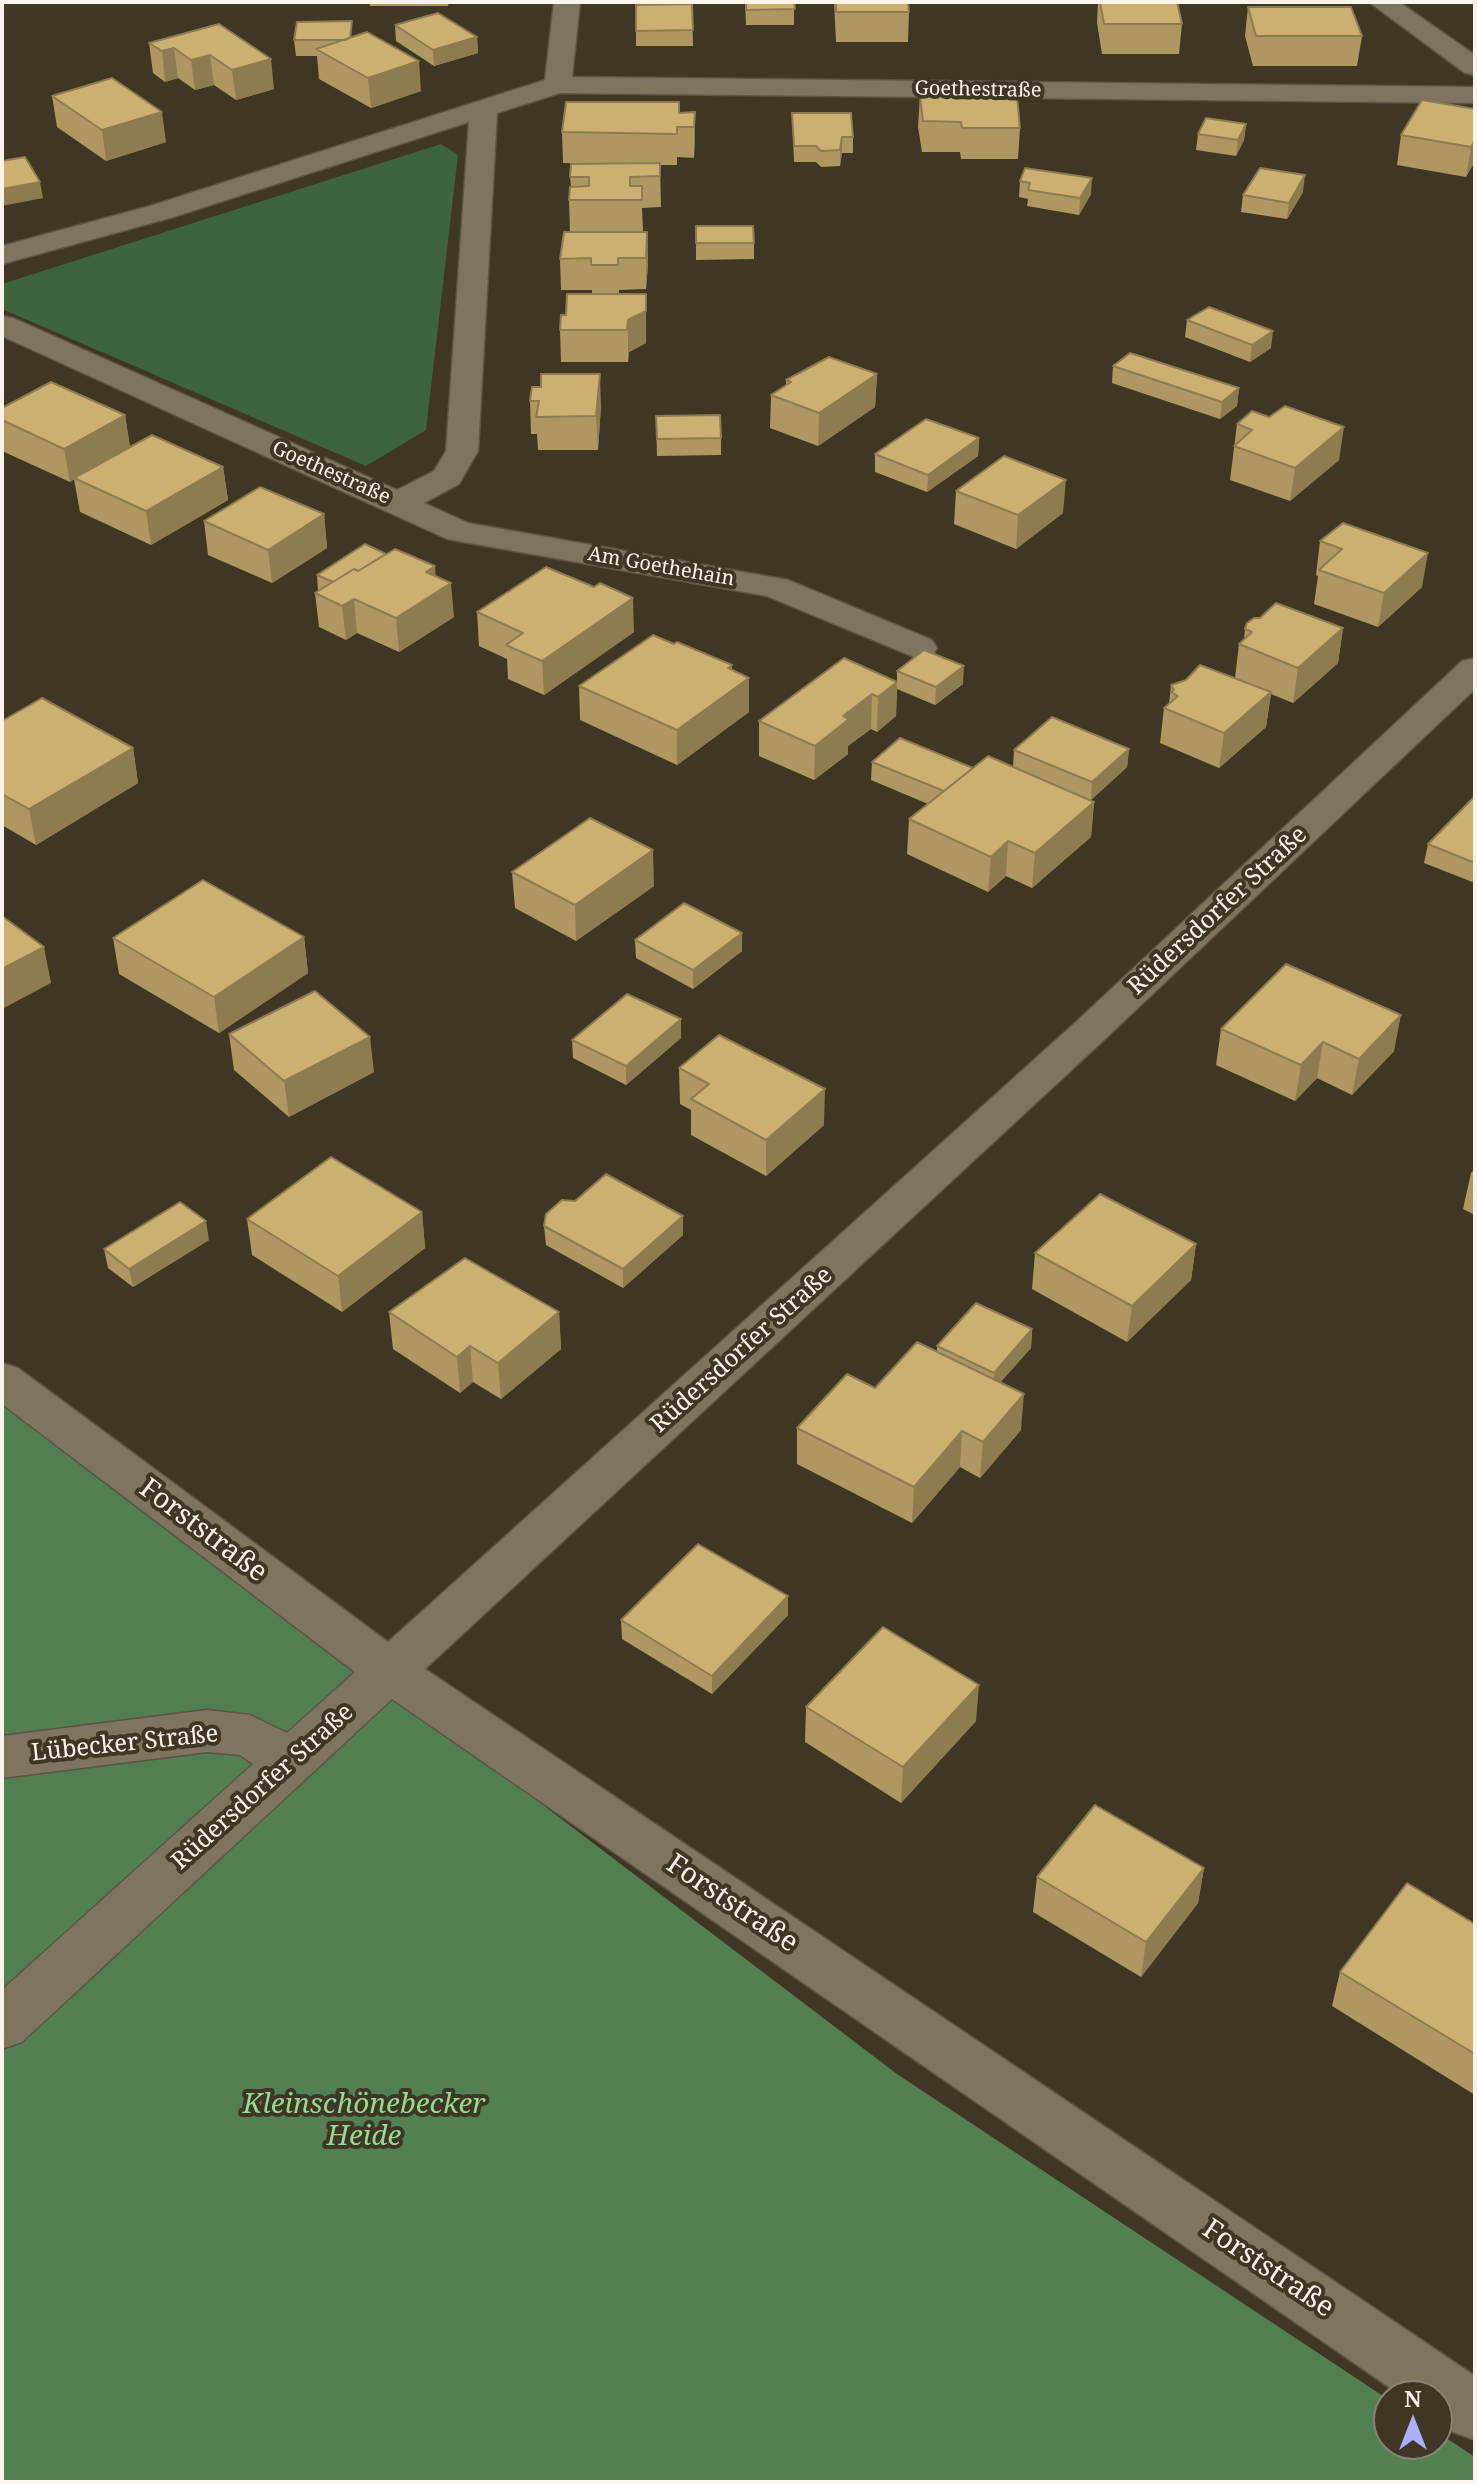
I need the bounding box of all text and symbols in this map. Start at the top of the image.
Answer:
street label: Goethestraße [914,77,1042,103]
street label: Goethestraße [268,436,394,510]
street label: Am Goethehain [586,542,736,592]
street label: Rüdersdorfer Straße [1123,821,1313,1001]
street label: Rüdersdorfer Straße [645,1261,839,1439]
street label: Forststraße [133,1472,273,1590]
street label: Rüdersdorfer Straße [166,1698,360,1876]
street label: Lübecker Straße [30,1720,220,1768]
street label: Forststraße [660,1848,804,1960]
park label: Kleinschönebecker Heide [243,2088,485,2154]
street label: Forststraße [1196,2213,1340,2325]
north arrow [1373,2380,1453,2460]
text: N [1404,2383,1422,2413]

